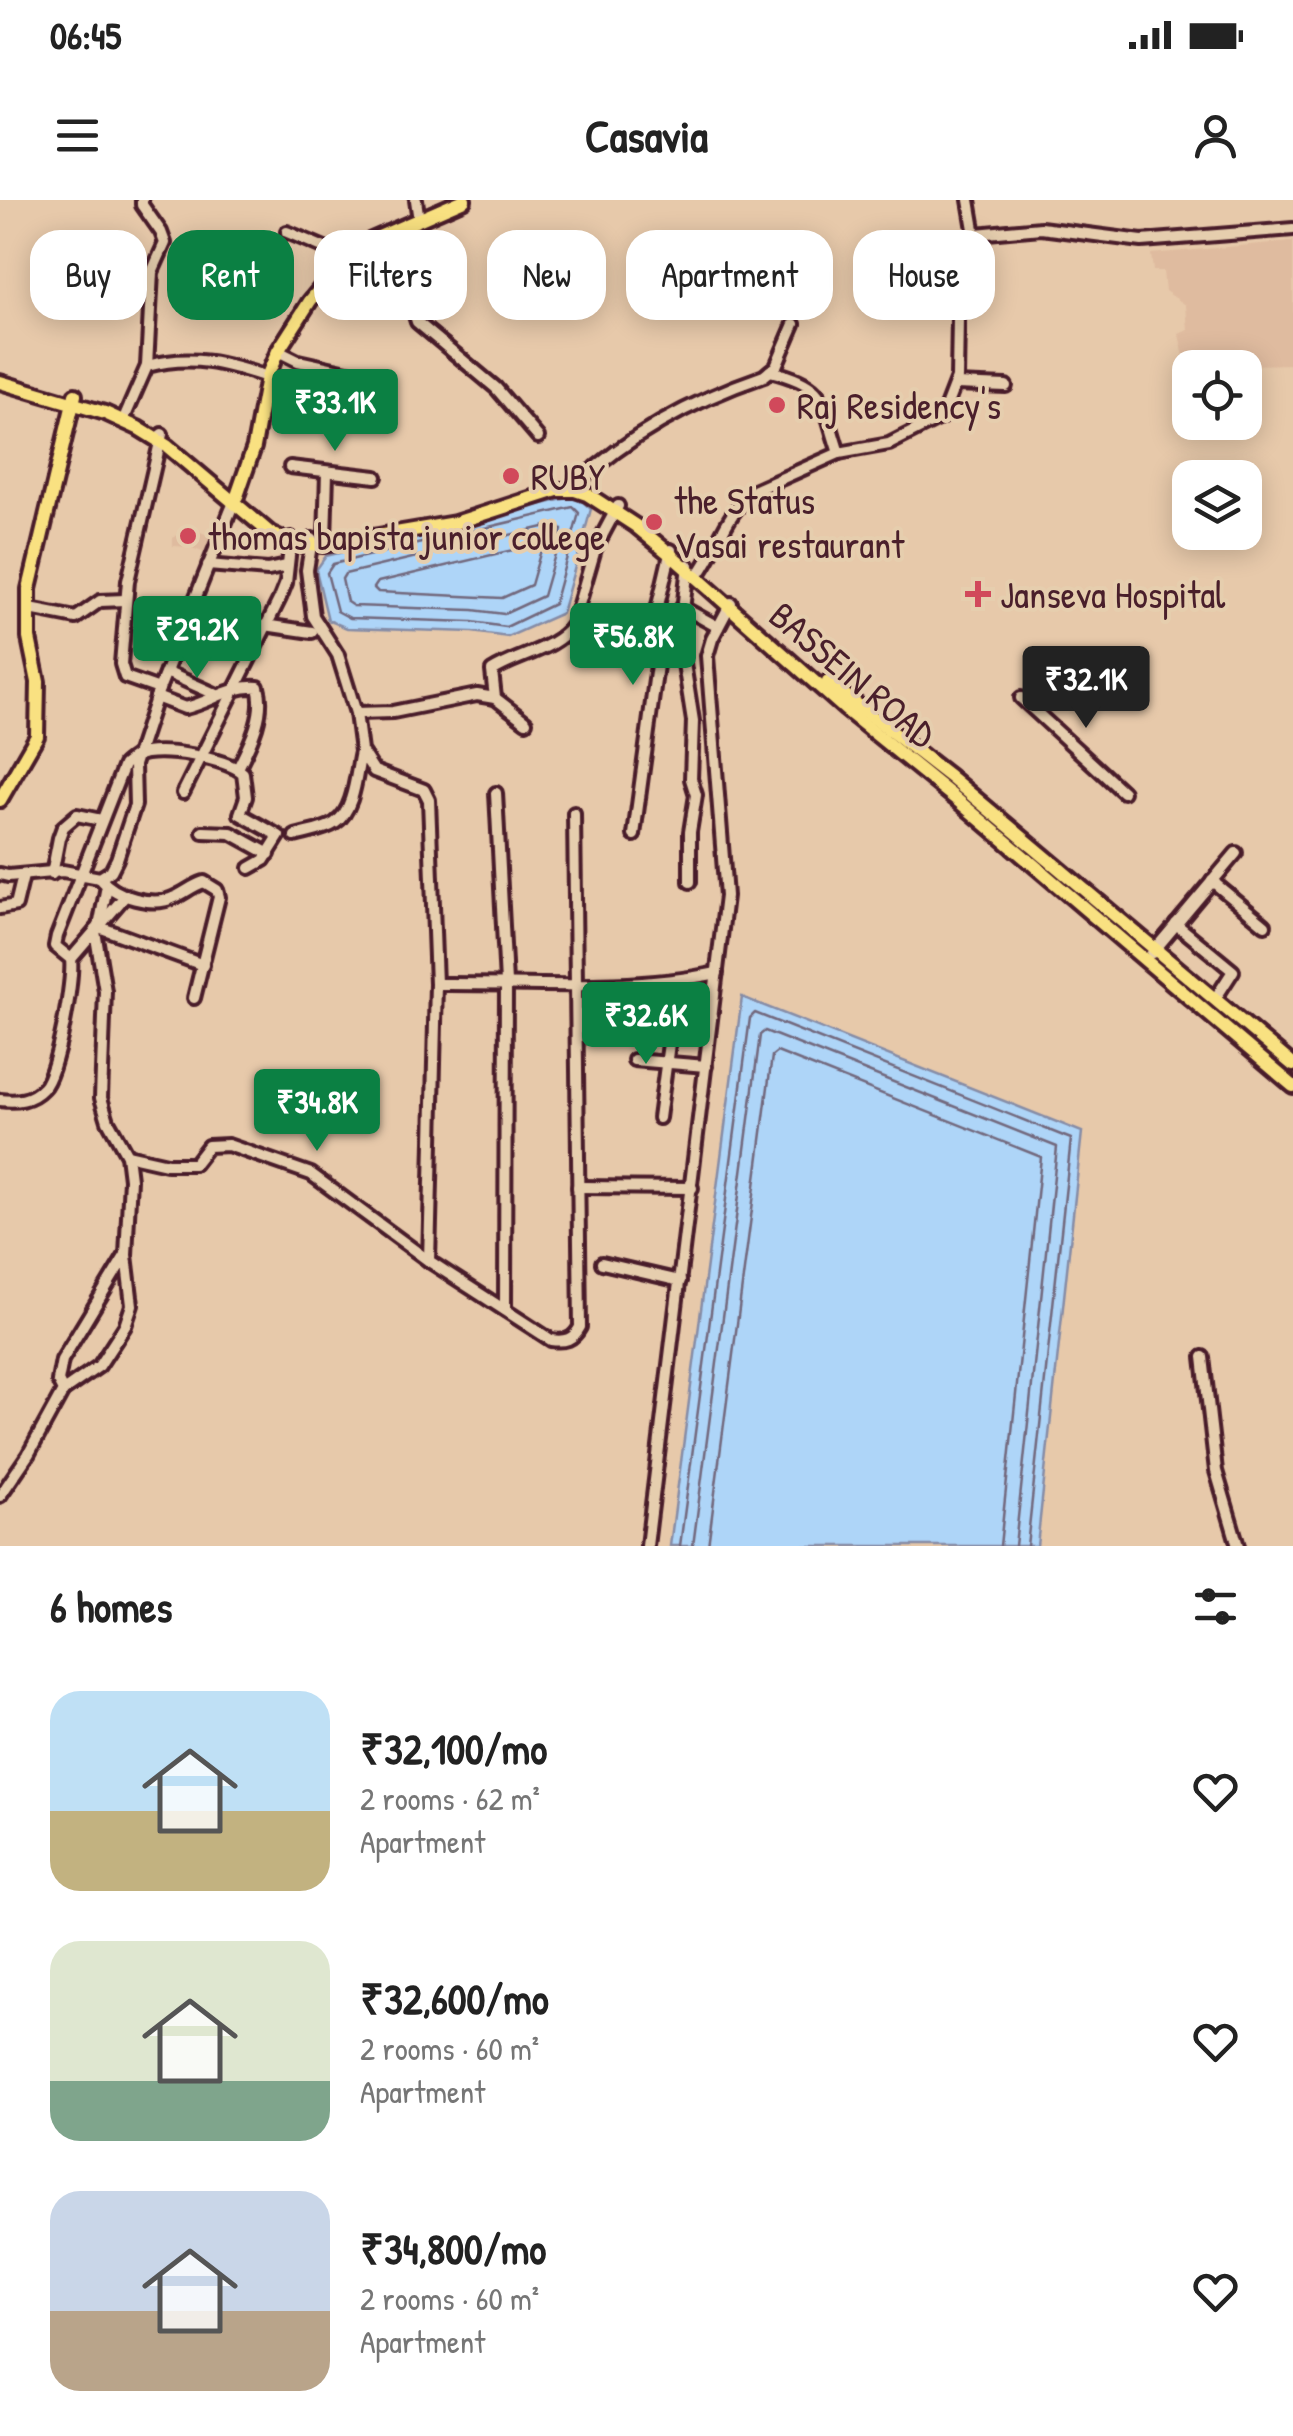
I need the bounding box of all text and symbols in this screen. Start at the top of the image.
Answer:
text: 06:45 [50,9,121,61]
text: Casavia [585,105,708,166]
icon: menu [50,108,105,163]
icon: person [1188,108,1243,163]
chip: Buy [30,230,147,320]
chip: Rent [167,230,294,320]
chip: Filters [314,230,467,320]
chip: New [487,230,606,320]
chip: Apartment [626,230,833,320]
chip: House [853,230,995,320]
map controls [1172,350,1262,550]
button: locate [1172,350,1262,440]
pin: ₹33.1K [254,369,416,454]
place label: Raj Residency's [797,379,1001,431]
text: ₹33.1K [294,380,376,423]
marker: Raj Residency's [766,394,788,416]
place label: RUBY [531,450,605,502]
button: layers [1172,460,1262,550]
marker: RUBY [500,465,522,487]
place label: the Status Vasai restaurant [674,474,905,570]
place label: thomas bapista junior college [208,510,605,562]
marker: the Status Vasai restaurant [643,511,665,533]
marker: thomas bapista junior college [177,525,199,547]
place label: Janseva Hospital [1000,568,1226,620]
marker: Janseva Hospital [965,581,991,607]
street label: BASSEIN ROAD [759,589,947,759]
pin: ₹29.2K [116,596,278,681]
pin: ₹56.8K [552,603,714,688]
text: ₹29.2K [155,607,239,650]
text: ₹56.8K [592,614,674,657]
pin: ₹32.1K [1005,646,1167,731]
text: ₹32.1K [1045,657,1127,700]
pin: ₹32.6K [565,982,727,1067]
text: ₹32.6K [604,993,688,1036]
pin: ₹34.8K [236,1069,398,1154]
text: ₹34.8K [276,1080,358,1123]
text: 6 homes [50,1578,172,1635]
icon: filters [1188,1579,1243,1634]
text: ₹32,100/mo [360,1720,547,1777]
icon: home [130,1731,250,1851]
icon: heart [1188,1764,1243,1819]
text: 2 rooms · 62 m² [360,1777,540,1820]
text: Apartment [360,1820,485,1863]
text: ₹32,600/mo [360,1970,549,2027]
icon: home [130,1981,250,2101]
icon: heart [1188,2014,1243,2069]
text: 2 rooms · 60 m² [360,2027,539,2070]
text: Apartment [360,2070,485,2113]
text: ₹34,800/mo [360,2220,546,2277]
icon: home [130,2231,250,2351]
icon: heart [1188,2264,1243,2319]
text: 2 rooms · 60 m² [360,2277,539,2320]
text: Apartment [360,2320,485,2363]

